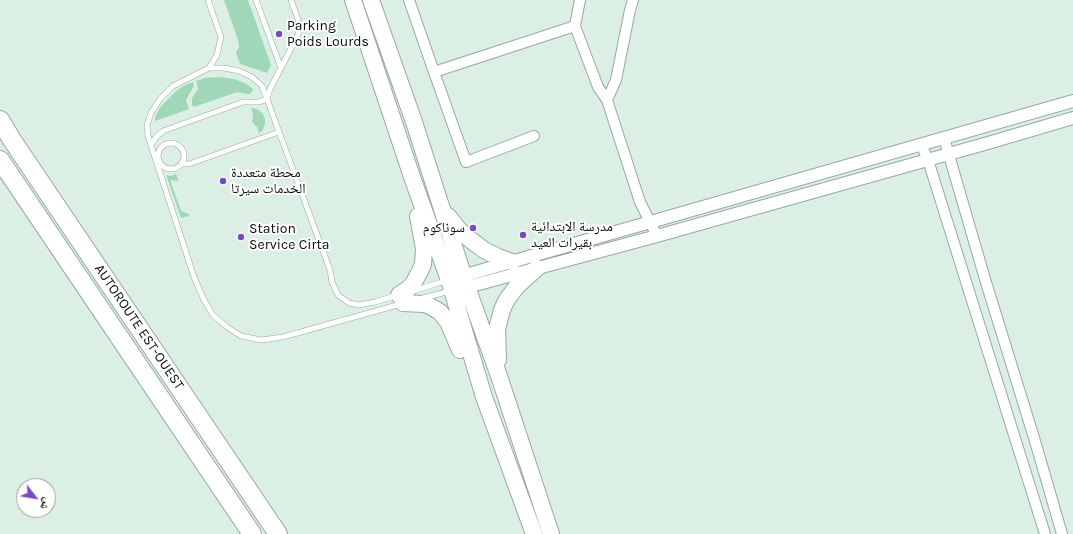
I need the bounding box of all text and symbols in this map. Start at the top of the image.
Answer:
place label: Parking Poids Lourds [287,18,369,50]
marker: Parking Poids Lourds [274,29,284,39]
place label: محطة متعددة الخدمات سيرتا [231,165,306,198]
marker: محطة متعددة الخدمات سيرتا [218,176,228,186]
place label: مدرسة الابتدائية بقيرات العيد [531,219,613,252]
place label: سوناكوم [423,220,465,236]
place label: Station Service Cirta [249,221,329,254]
marker: سوناكوم [468,223,478,233]
marker: مدرسة الابتدائية بقيرات العيد [518,230,528,240]
marker: Station Service Cirta [236,232,246,242]
street label: AUTOROUTE EST-OUEST [91,261,187,393]
north arrow [16,478,56,518]
text: ش [37,496,54,512]

